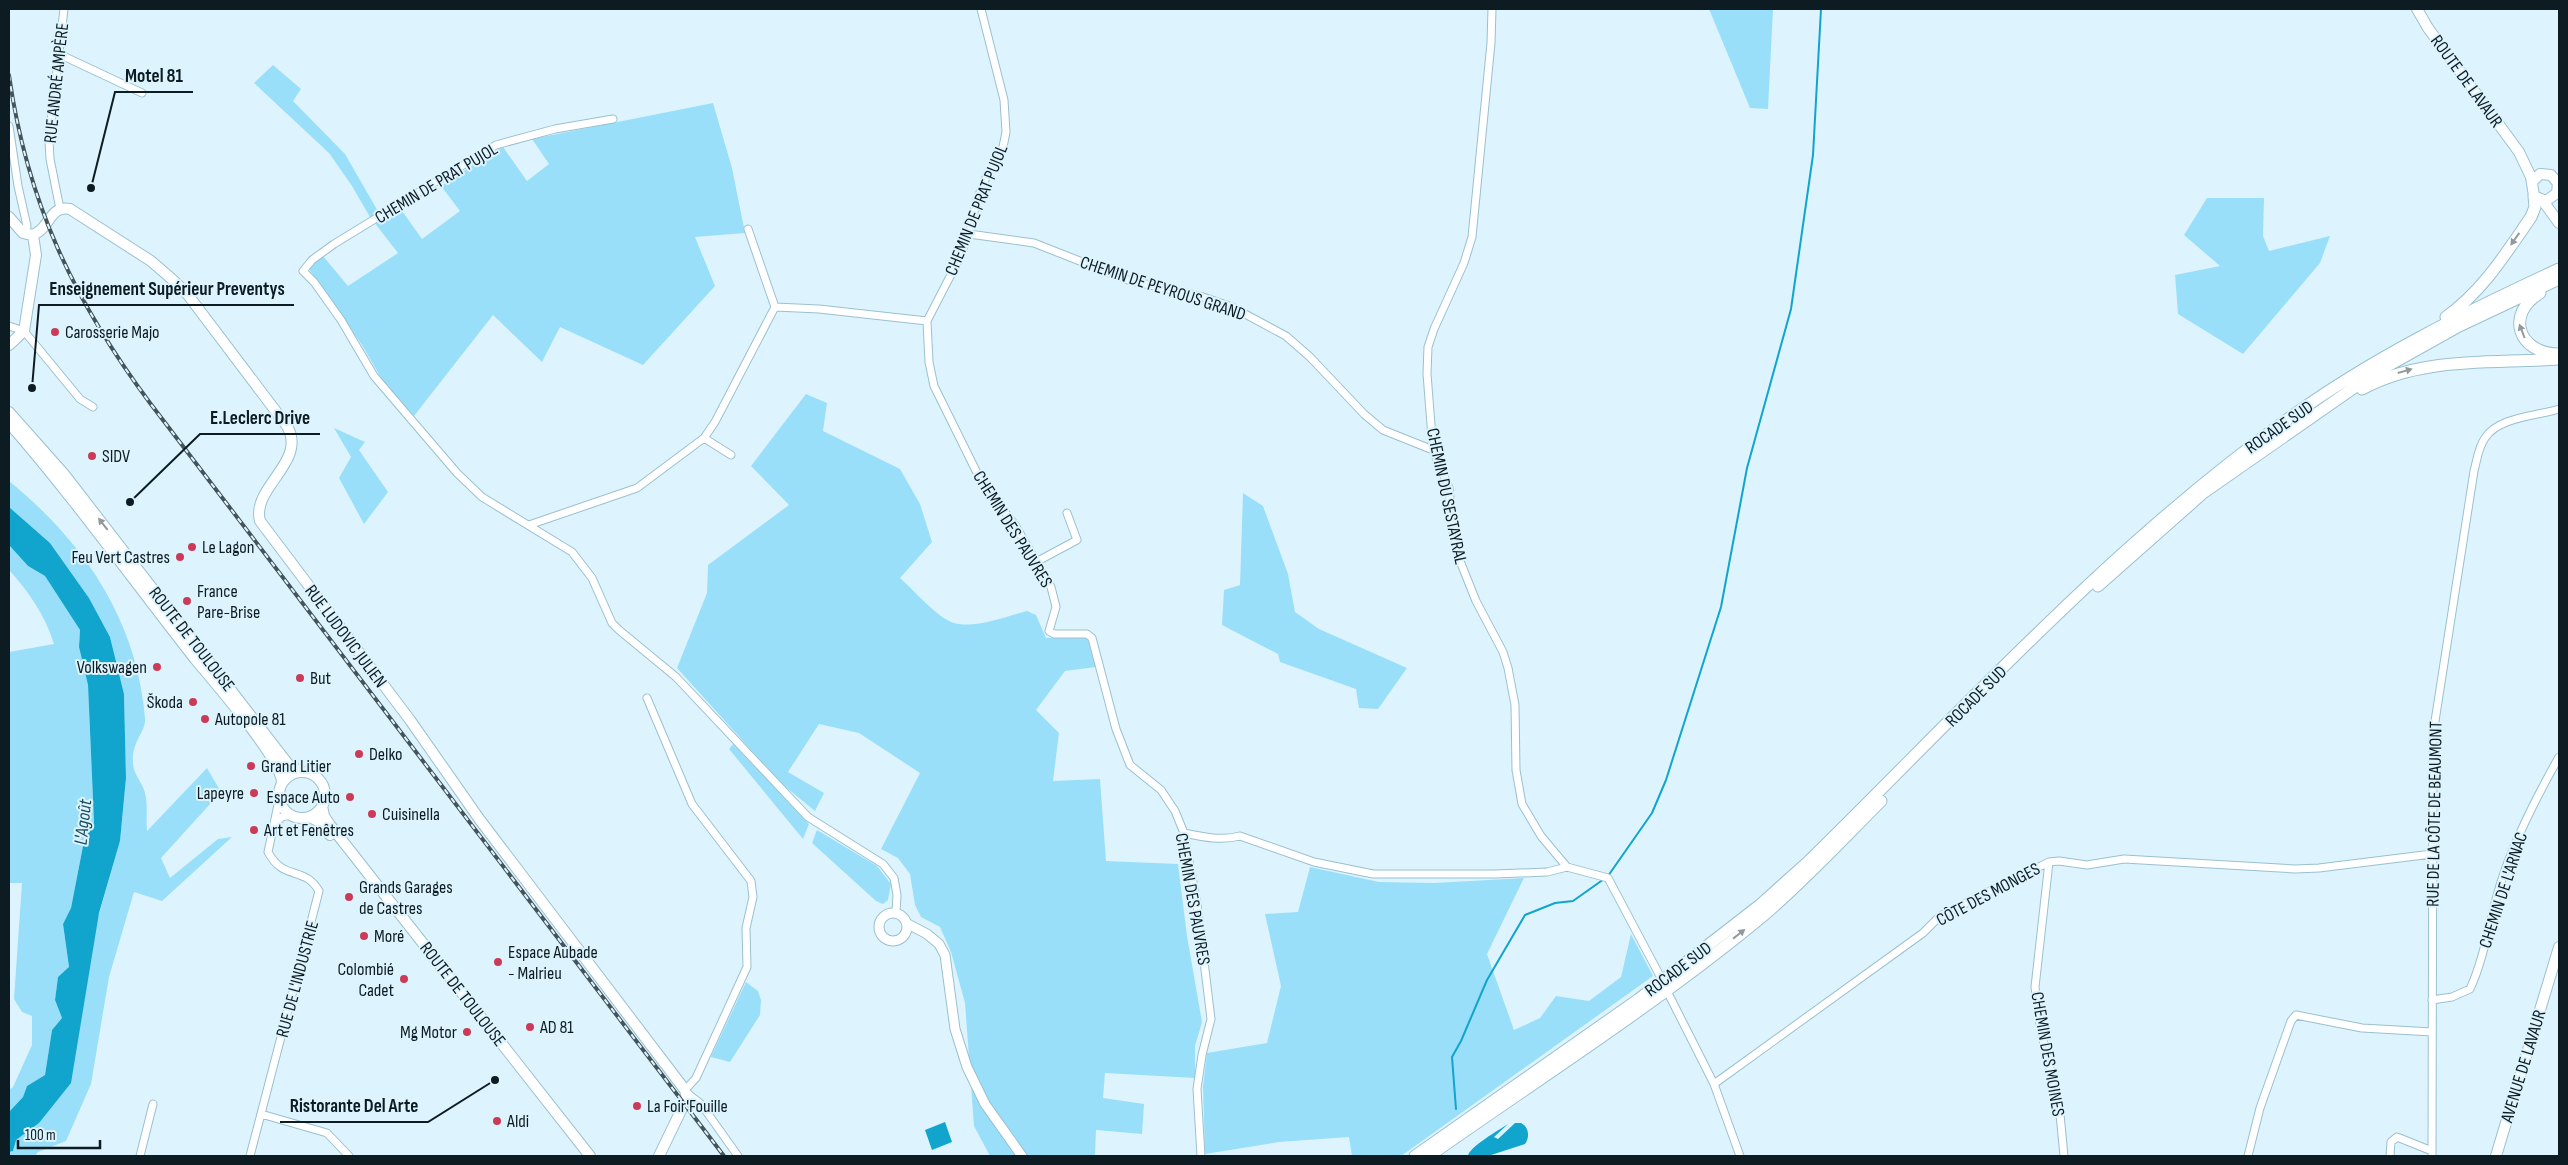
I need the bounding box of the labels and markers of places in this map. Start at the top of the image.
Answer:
callout: Motel 81 [115,58,193,92]
callout: Enseignement Supérieur Preventys [39,271,294,305]
place label: Carosserie Majo [65,322,160,343]
marker: Carosserie Majo [49,326,61,338]
callout: E.Leclerc Drive [200,400,320,434]
place label: SIDV [102,446,130,467]
marker: SIDV [86,450,98,462]
place label: Le Lagon [202,537,254,558]
marker: Le Lagon [186,541,198,553]
place label: Feu Vert Castres [71,547,170,568]
marker: Feu Vert Castres [174,551,186,563]
place label: France Pare-Brise [197,581,260,623]
marker: France Pare-Brise [181,595,193,607]
place label: Volkswagen [77,657,147,678]
marker: Volkswagen [151,661,163,673]
place label: But [310,668,332,689]
marker: But [294,672,306,684]
place label: Škoda [147,692,183,713]
marker: Škoda [187,696,199,708]
place label: Autopole 81 [214,709,286,730]
marker: Autopole 81 [199,713,211,725]
place label: Delko [369,744,403,765]
marker: Delko [353,748,365,760]
place label: Grand Litier [261,756,331,777]
marker: Grand Litier [245,760,257,772]
place label: Lapeyre [197,783,244,804]
marker: Lapeyre [248,787,260,799]
place label: Espace Auto [266,787,340,808]
marker: Espace Auto [344,791,356,803]
place label: Cuisinella [382,804,440,825]
marker: Cuisinella [366,808,378,820]
place label: Art et Fenêtres [263,820,354,841]
marker: Art et Fenêtres [248,824,260,836]
place label: Grands Garages de Castres [359,877,453,919]
marker: Grands Garages de Castres [343,891,355,903]
place label: Moré [374,926,404,947]
marker: Moré [358,930,370,942]
place label: Espace Aubade - Malrieu [508,942,598,984]
marker: Espace Aubade - Malrieu [492,956,504,968]
place label: Colombié Cadet [338,959,394,1001]
marker: Colombié Cadet [398,973,410,985]
place label: AD 81 [539,1017,574,1038]
marker: AD 81 [524,1021,536,1033]
place label: Mg Motor [400,1022,457,1043]
marker: Mg Motor [461,1026,473,1038]
callout: Ristorante Del Arte [280,1088,428,1122]
place label: La Foir'Fouille [647,1096,728,1117]
marker: La Foir'Fouille [631,1100,643,1112]
place label: Aldi [506,1111,529,1132]
marker: Aldi [491,1115,503,1127]

